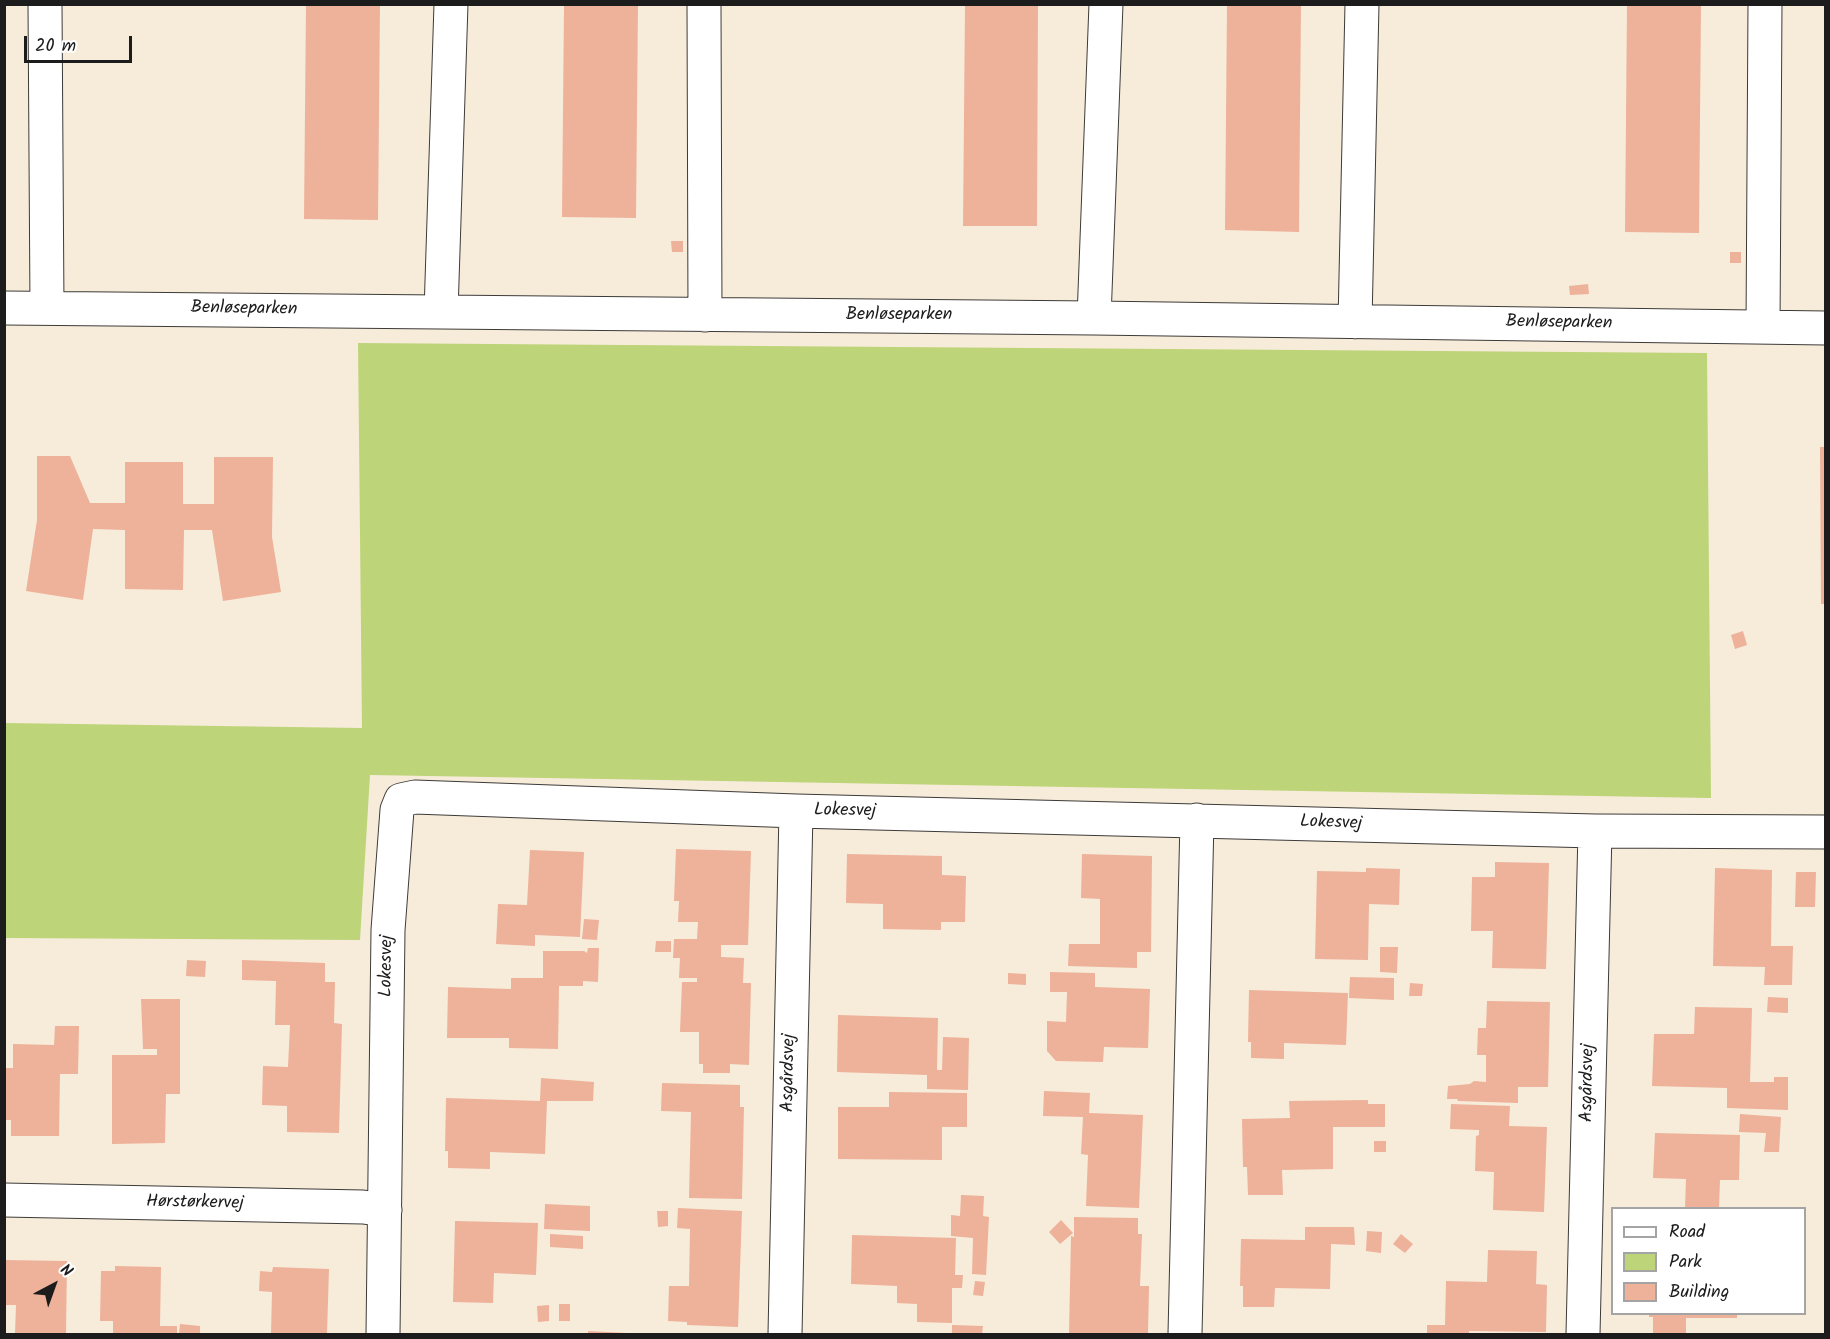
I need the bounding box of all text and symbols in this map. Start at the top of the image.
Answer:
scale bar [27,24,135,62]
text: 20 m [35,32,76,61]
street label: Benløseparken [190,298,298,322]
street label: Benløseparken [846,305,952,327]
street label: Benløseparken [1505,312,1613,336]
street label: Lokesvej [814,801,876,823]
street label: Lokesvej [1299,812,1363,836]
street label: Lokesvej [377,935,399,997]
street label: Asgårdsvej [779,1034,801,1112]
street label: Asgårdsvej [1578,1044,1600,1122]
street label: Hørstørkervej [146,1192,244,1216]
legend [1611,1207,1806,1315]
text: Road [1669,1218,1705,1247]
text: Park [1669,1248,1702,1277]
north arrow [24,1255,84,1315]
text: N [54,1258,78,1284]
text: Building [1669,1278,1729,1307]

